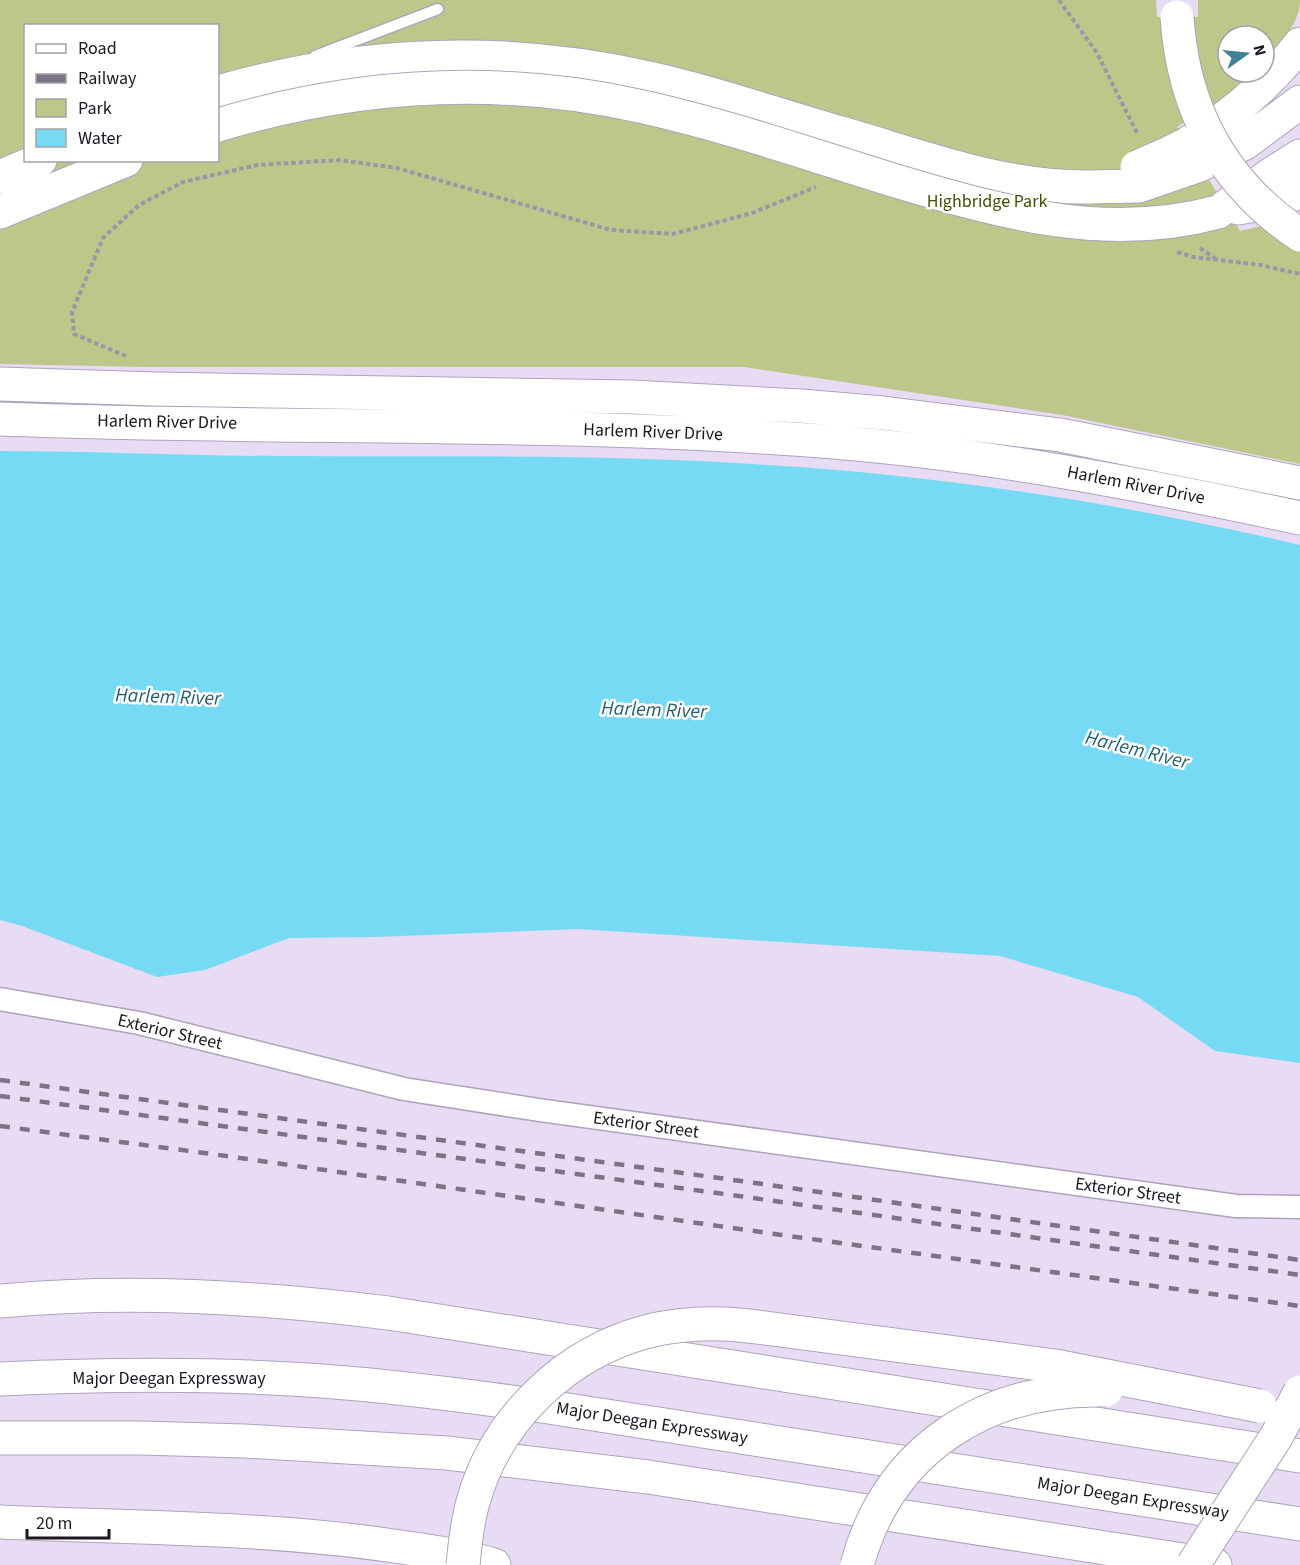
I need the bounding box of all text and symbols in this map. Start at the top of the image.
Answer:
legend [24,24,219,162]
north arrow [1216,24,1276,84]
text: Road [78,36,117,61]
text: N [1248,42,1272,58]
text: Railway [78,66,137,91]
text: Park [78,96,112,121]
text: Water [78,126,122,151]
park label: Highbridge Park [927,189,1047,214]
street label: Harlem River Drive [97,408,237,436]
street label: Harlem River Drive [583,417,723,447]
street label: Harlem River Drive [1065,459,1207,511]
water label: Harlem River [115,681,222,713]
water label: Harlem River [601,694,708,726]
water label: Harlem River [1082,724,1193,777]
street label: Exterior Street [115,1008,225,1056]
street label: Exterior Street [591,1105,701,1145]
street label: Exterior Street [1073,1171,1183,1211]
street label: Major Deegan Expressway [72,1366,266,1391]
street label: Major Deegan Expressway [554,1396,750,1451]
street label: Major Deegan Expressway [1035,1471,1231,1526]
scale bar [27,1502,110,1540]
text: 20 m [36,1511,72,1536]

